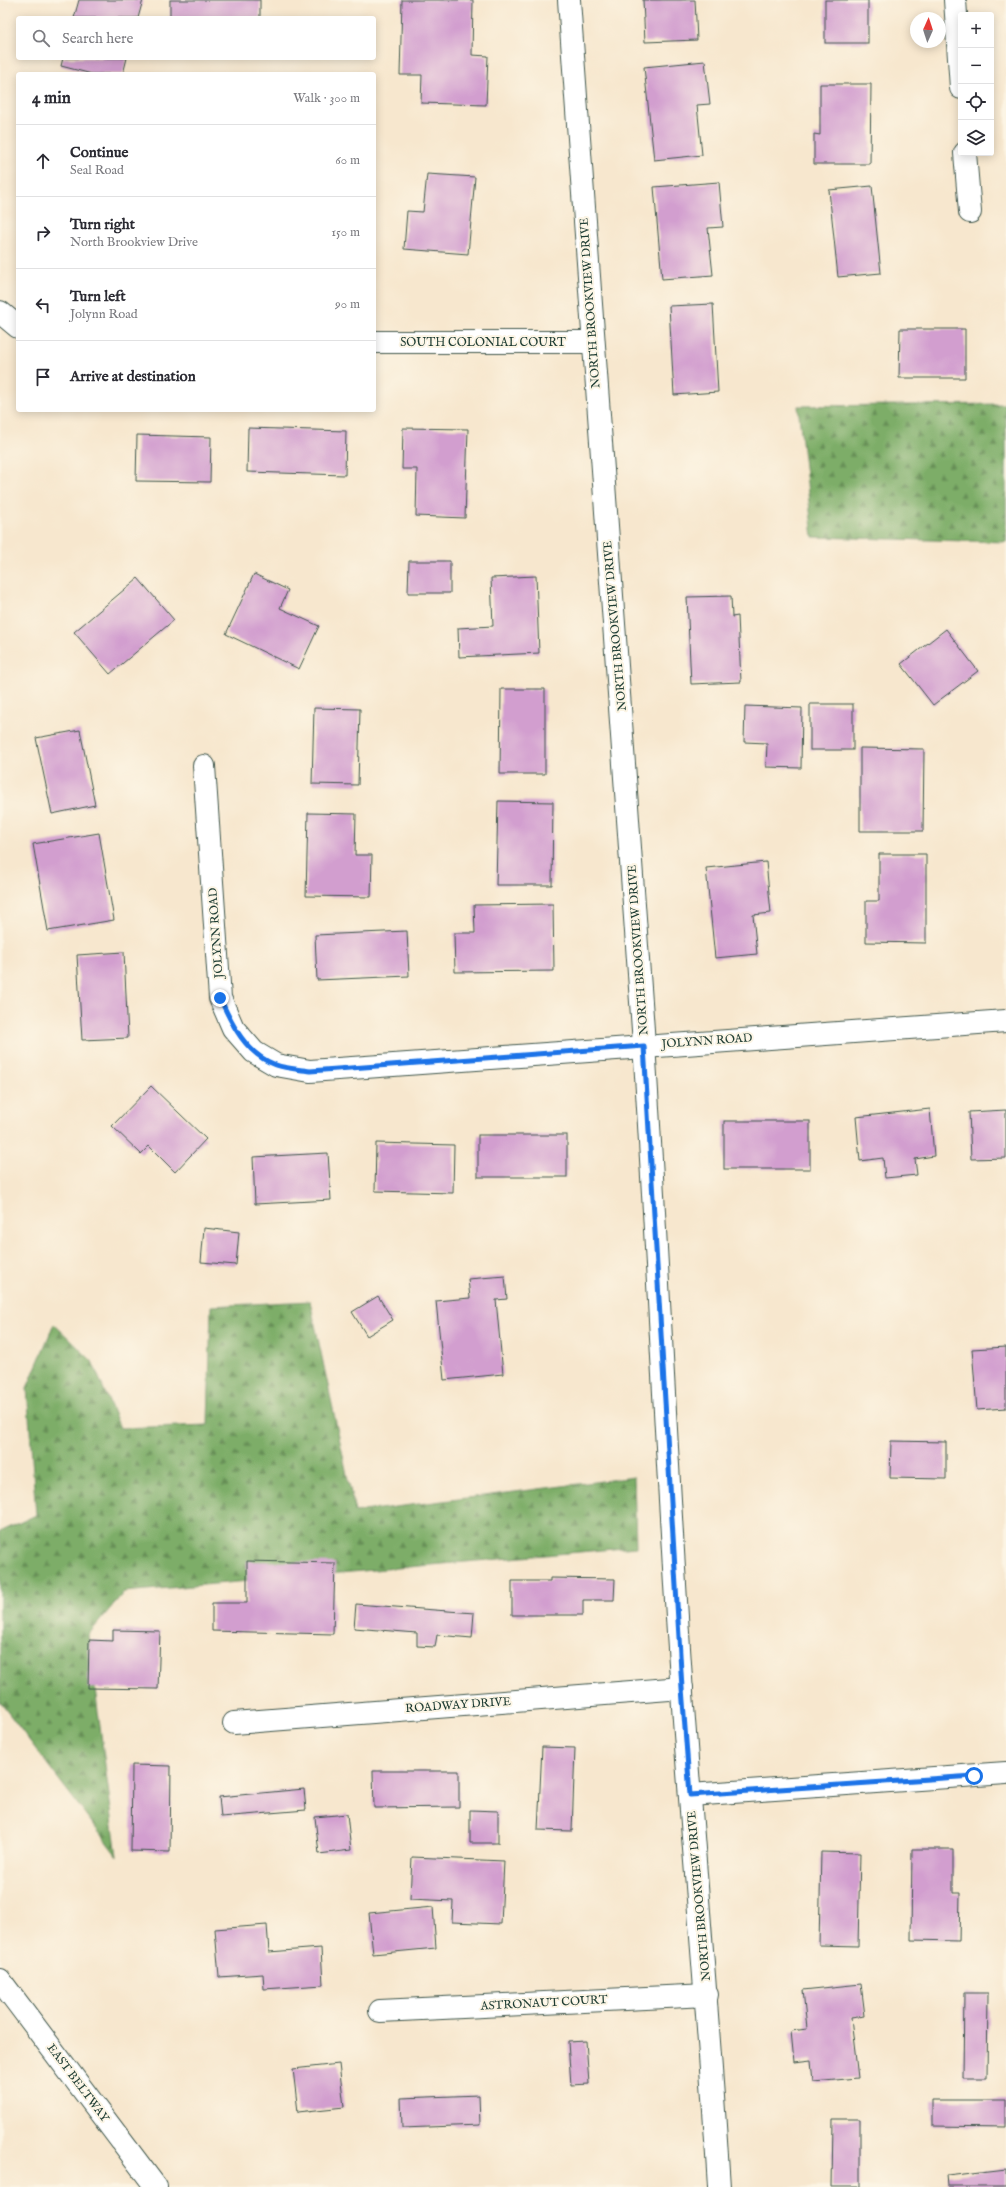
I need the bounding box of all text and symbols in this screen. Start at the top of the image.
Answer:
north arrow [910,12,946,48]
map controls [958,12,994,156]
button: + [958,12,994,48]
search box [16,16,376,60]
icon: search [30,27,52,49]
text: Search here [62,29,133,48]
button: − [958,48,994,84]
button: locate [958,84,994,120]
text: 4 min [32,88,71,109]
text: Walk · 300 m [293,90,360,107]
button: layers [958,120,994,156]
text: Continue [70,143,128,162]
icon: ahead [32,150,54,172]
text: 60 m [335,152,360,169]
text: Seal Road [70,162,124,179]
text: Turn right [70,215,135,234]
street label: NORTH BROOKVIEW DRIVE [577,217,603,389]
icon: right [32,222,54,244]
text: 150 m [331,224,360,241]
text: North Brookview Drive [70,234,198,251]
text: Turn left [70,287,126,306]
icon: left [32,294,54,316]
text: 90 m [335,296,360,313]
text: Jolynn Road [70,306,138,323]
street label: SOUTH COLONIAL COURT [400,335,566,350]
icon: arrive [32,366,54,388]
text: Arrive at destination [70,367,196,386]
street label: NORTH BROOKVIEW DRIVE [600,540,630,712]
street label: NORTH BROOKVIEW DRIVE [625,864,651,1036]
street label: JOLYNN ROAD [205,887,228,981]
route end [211,989,229,1007]
street label: JOLYNN ROAD [659,1030,753,1053]
street label: ROADWAY DRIVE [405,1694,511,1716]
route start [965,1767,983,1785]
street label: NORTH BROOKVIEW DRIVE [684,1810,714,1982]
street label: ASTRONAUT COURT [479,1992,608,2014]
street label: EAST BELTWAY [44,2041,113,2126]

